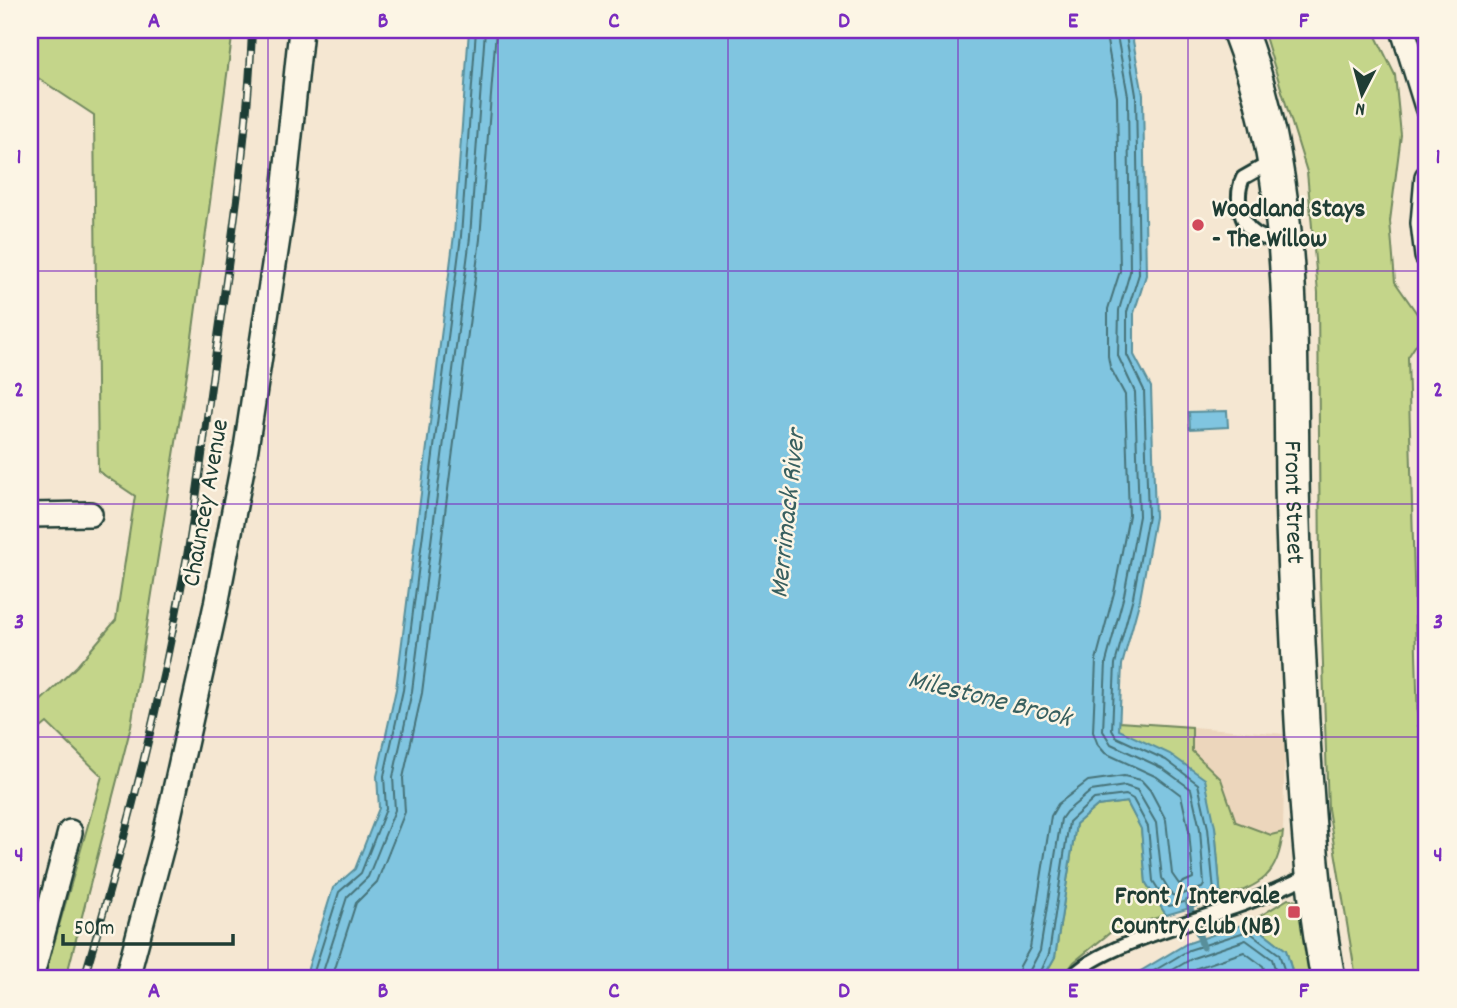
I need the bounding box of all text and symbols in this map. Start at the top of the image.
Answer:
text: A [148,6,160,39]
text: B [378,6,389,39]
text: C [608,6,620,39]
text: D [838,6,850,39]
text: E [1068,6,1079,39]
text: F [1299,6,1310,39]
north arrow [1328,60,1398,130]
text: N [1355,94,1367,121]
text: 1 [16,142,22,175]
text: 1 [1435,142,1441,175]
place label: Woodland Stays - The Willow [1212,192,1366,259]
marker: Woodland Stays - The Willow [1190,217,1206,233]
text: 2 [14,375,24,408]
text: 2 [1433,375,1443,408]
street label: Chauncey Avenue [174,416,240,590]
water label: Merrimack River [761,424,819,600]
street label: Front Street [1273,440,1313,565]
text: 3 [14,607,24,640]
text: 3 [1433,607,1443,640]
water label: Milestone Brook [903,661,1077,741]
text: 4 [14,840,24,873]
text: 4 [1433,840,1443,873]
place label: Front / Intervale Country Club (NB) [1111,879,1280,946]
scale bar [63,903,233,947]
marker: Front / Intervale Country Club (NB) [1286,904,1302,920]
text: 50 m [74,915,114,945]
text: A [148,976,160,1008]
text: B [378,976,389,1008]
text: C [608,976,620,1008]
text: D [838,976,850,1008]
text: E [1068,976,1079,1008]
text: F [1299,976,1310,1008]

